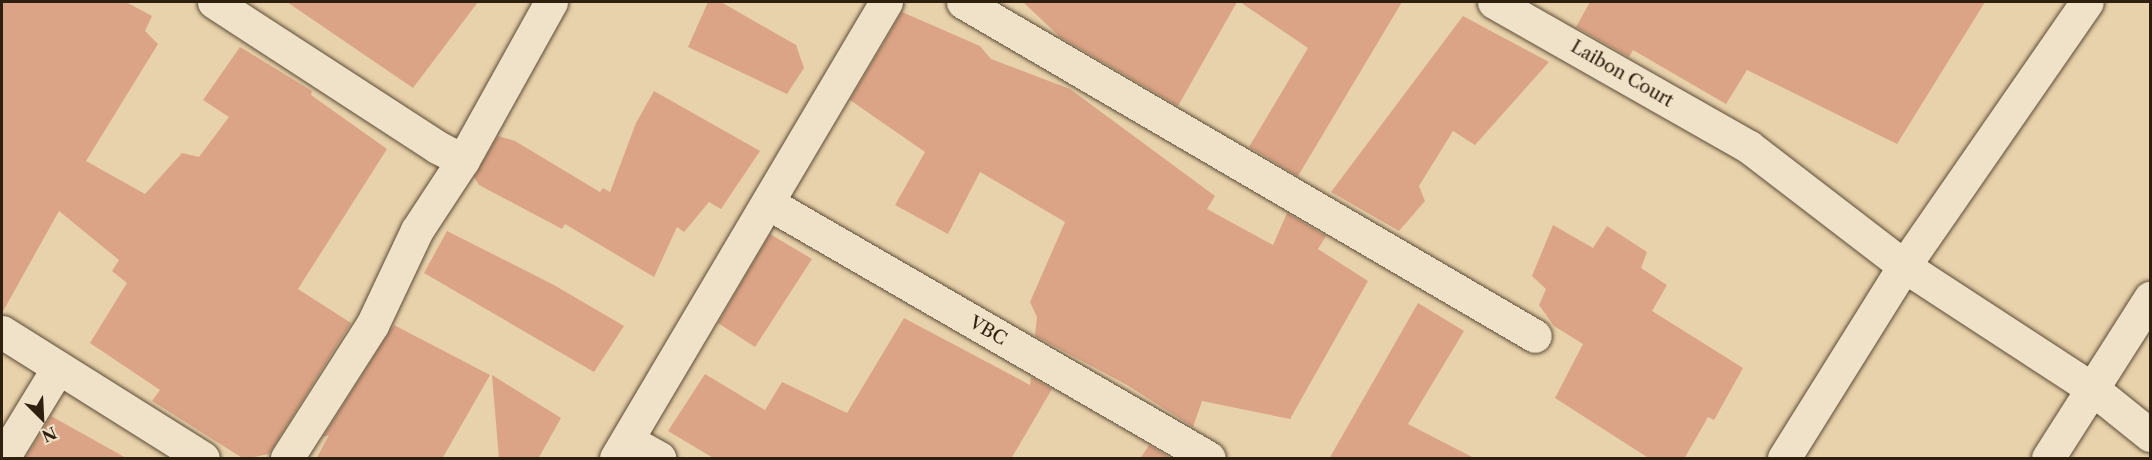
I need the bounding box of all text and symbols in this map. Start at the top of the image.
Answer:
street label: Laibon Court [1567,36,1677,112]
street label: VBC [966,312,1010,350]
north arrow [12,388,72,448]
text: N [39,422,60,446]

